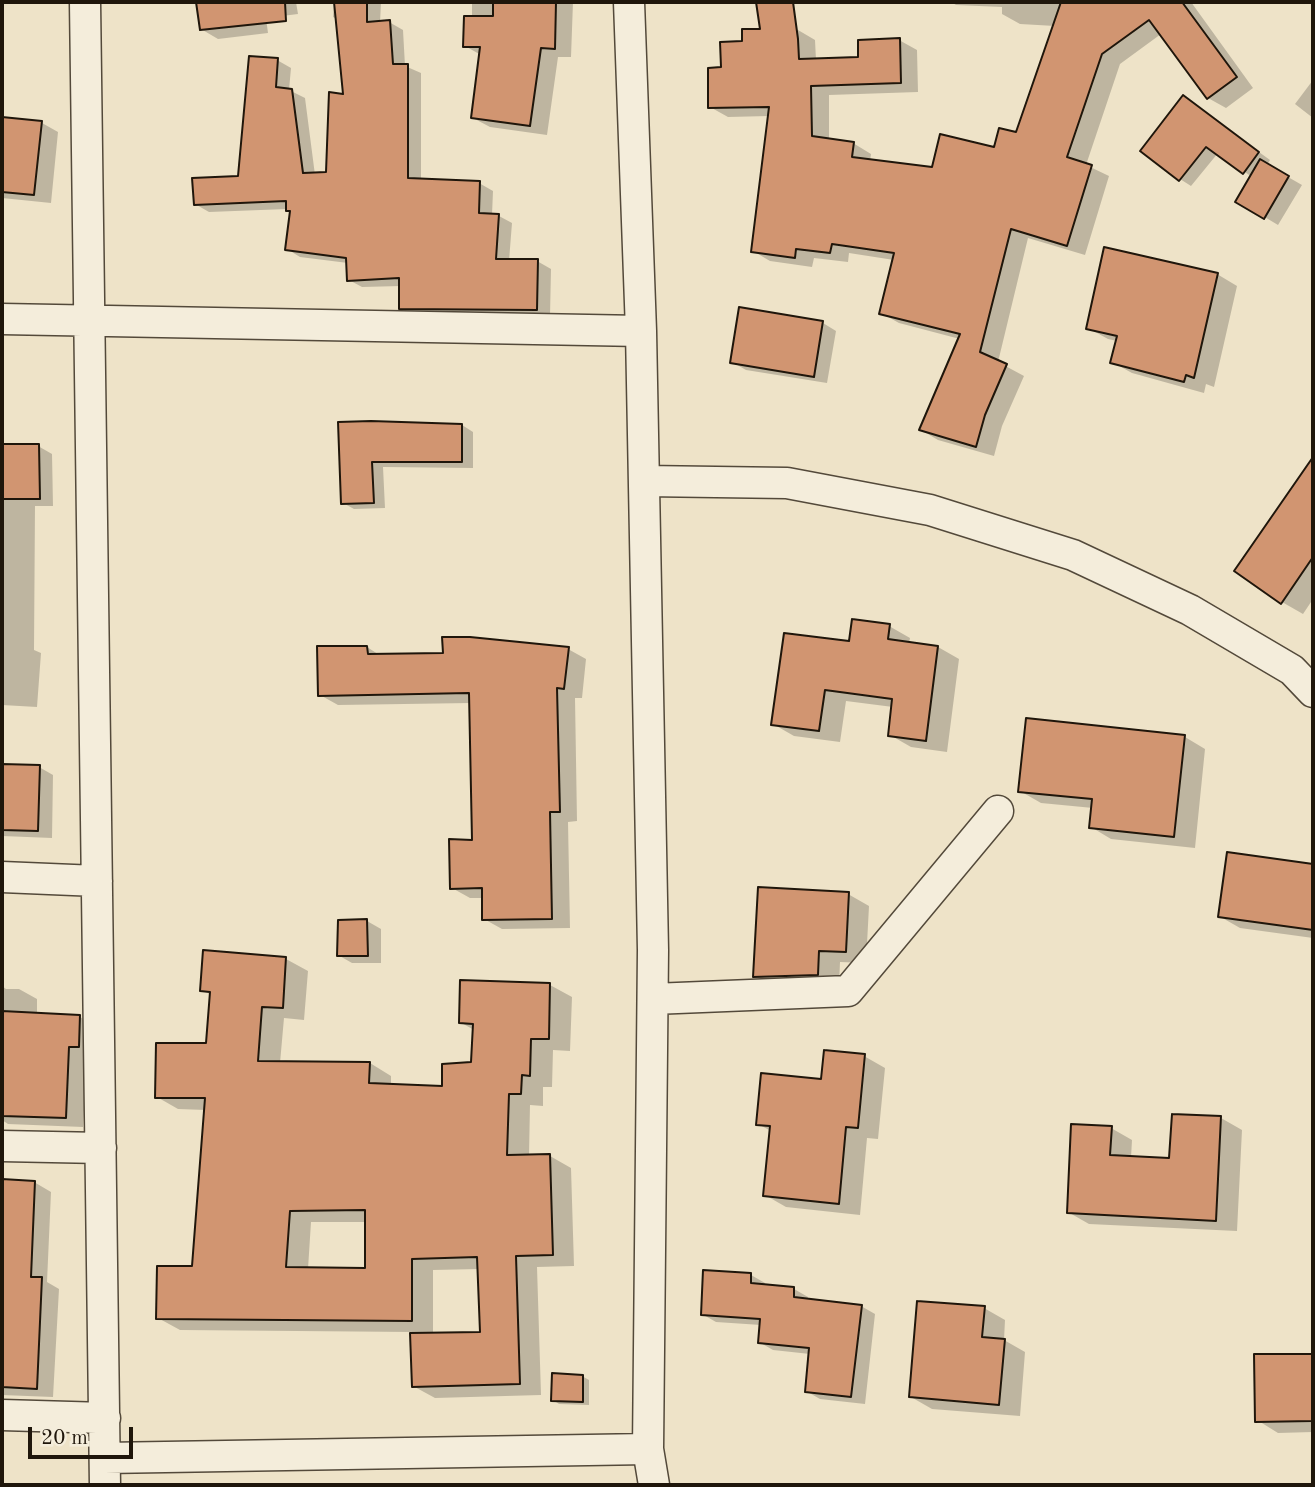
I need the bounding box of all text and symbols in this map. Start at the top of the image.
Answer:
scale bar [32,1414,136,1458]
text: 20 m [41,1428,88,1449]

